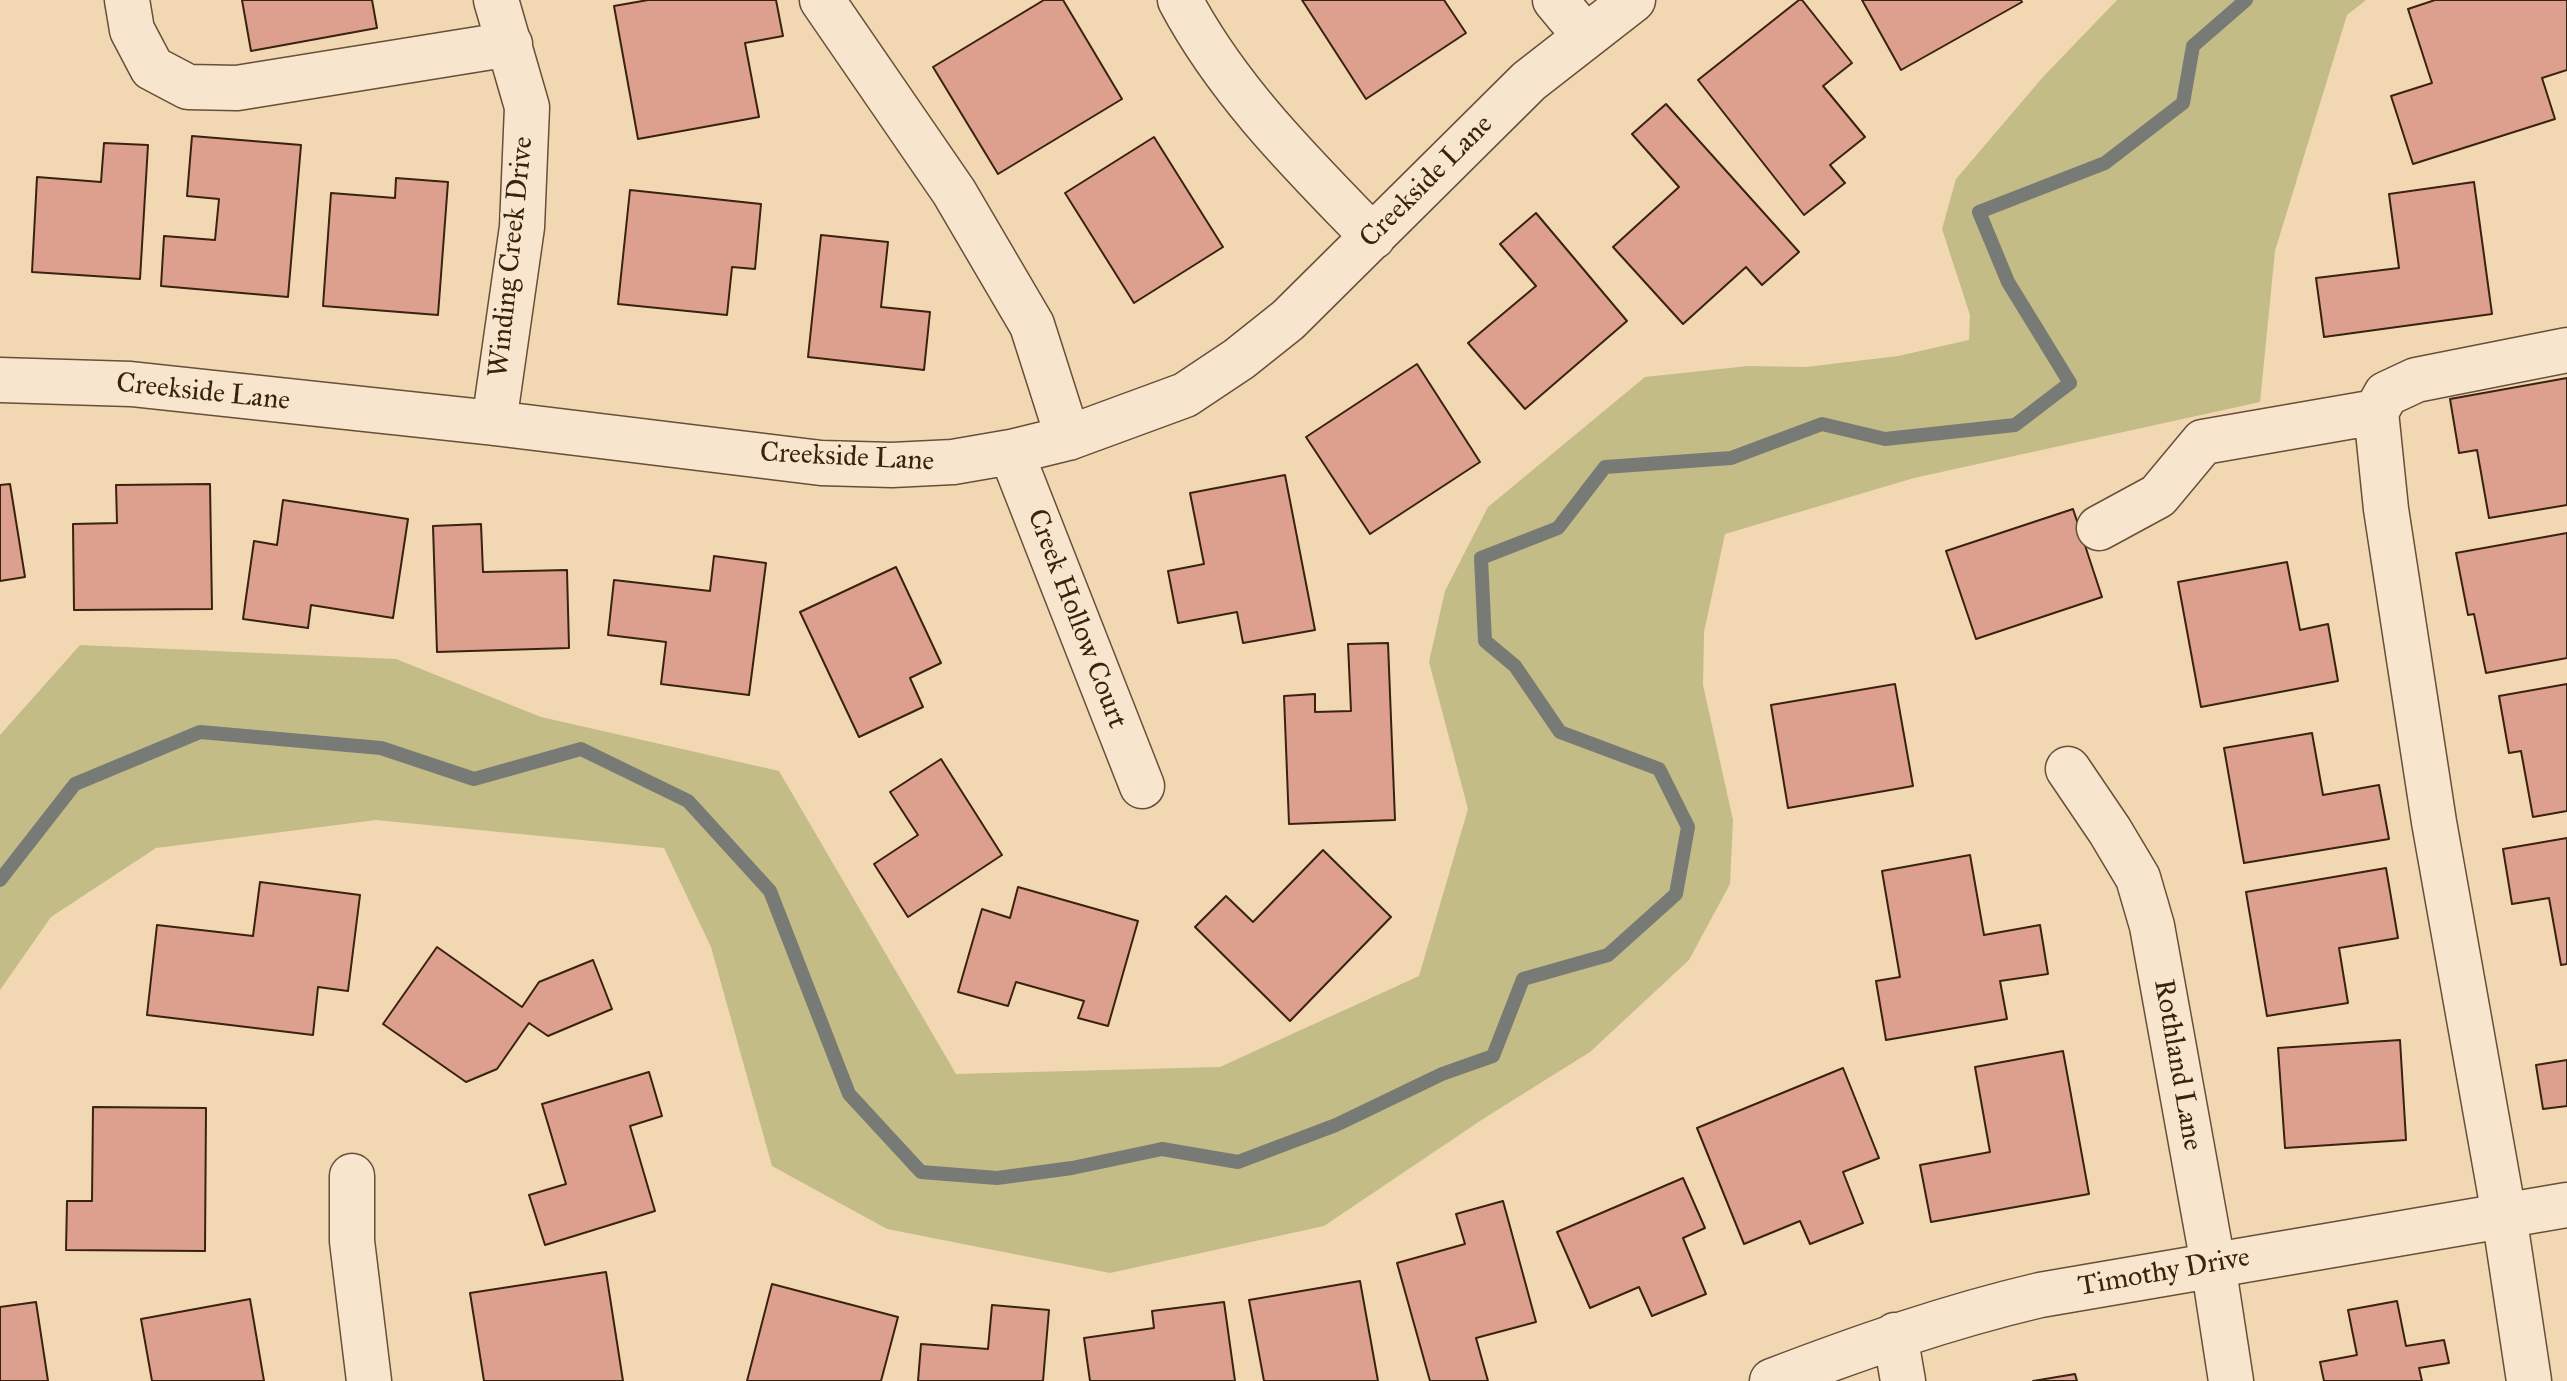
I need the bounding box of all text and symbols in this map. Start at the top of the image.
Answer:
street label: Creekside Lane [1353,108,1501,256]
street label: Winding Creek Drive [483,135,541,379]
street label: Creekside Lane [114,367,292,419]
street label: Creekside Lane [759,437,935,479]
street label: Creek Hollow Court [1019,505,1133,733]
street label: Rothland Lane [2145,977,2209,1153]
street label: Timothy Drive [2076,1241,2252,1305]

